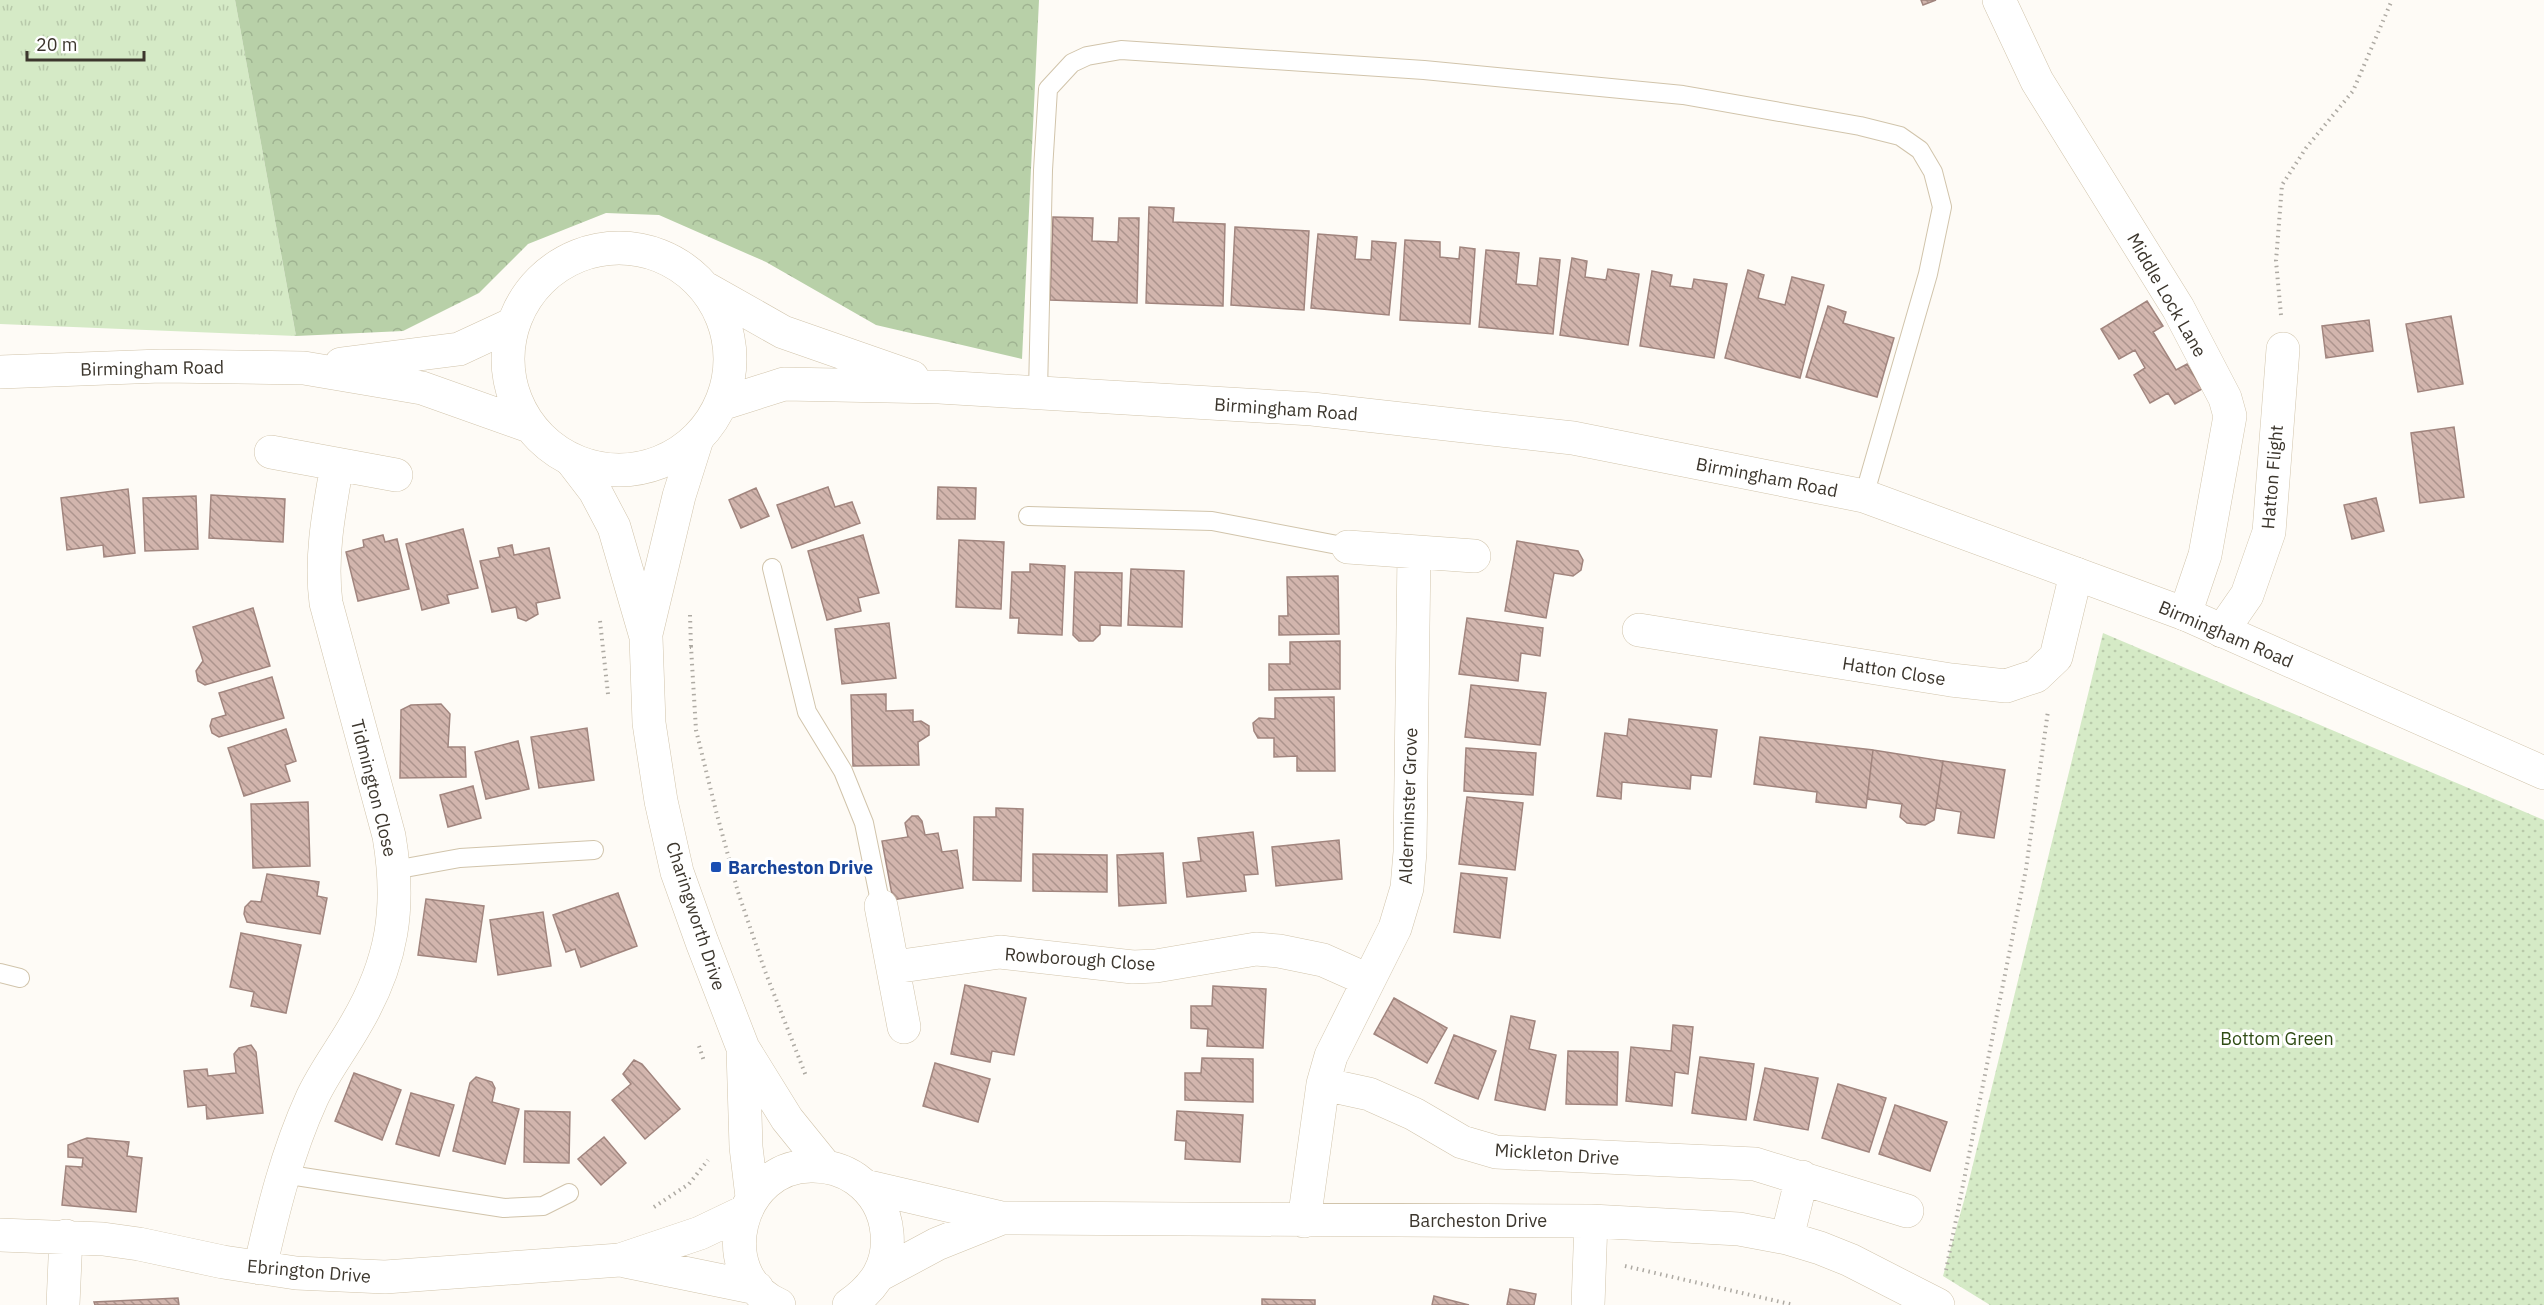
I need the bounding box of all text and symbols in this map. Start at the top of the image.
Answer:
scale bar [27,24,144,62]
text: 20 m [36,33,78,56]
street label: Middle Lock Lane [2122,229,2212,361]
street label: Birmingham Road [80,355,224,381]
street label: Birmingham Road [1213,393,1359,425]
street label: Hatton Flight [2256,424,2288,530]
street label: Birmingham Road [1694,452,1840,502]
street label: Birmingham Road [2155,595,2297,673]
street label: Hatton Close [1841,651,1947,691]
street label: Tidmington Close [346,717,402,859]
street label: Alderminster Grove [1394,727,1422,885]
street label: Charingworth Drive [661,839,731,993]
place label: Barcheston Drive [728,856,873,879]
marker: Barcheston Drive [709,860,723,874]
street label: Rowborough Close [1004,942,1156,976]
park label: Bottom Green [2220,1027,2334,1050]
street label: Mickleton Drive [1494,1138,1620,1170]
street label: Barcheston Drive [1409,1209,1547,1232]
street label: Ebrington Drive [246,1254,372,1288]

